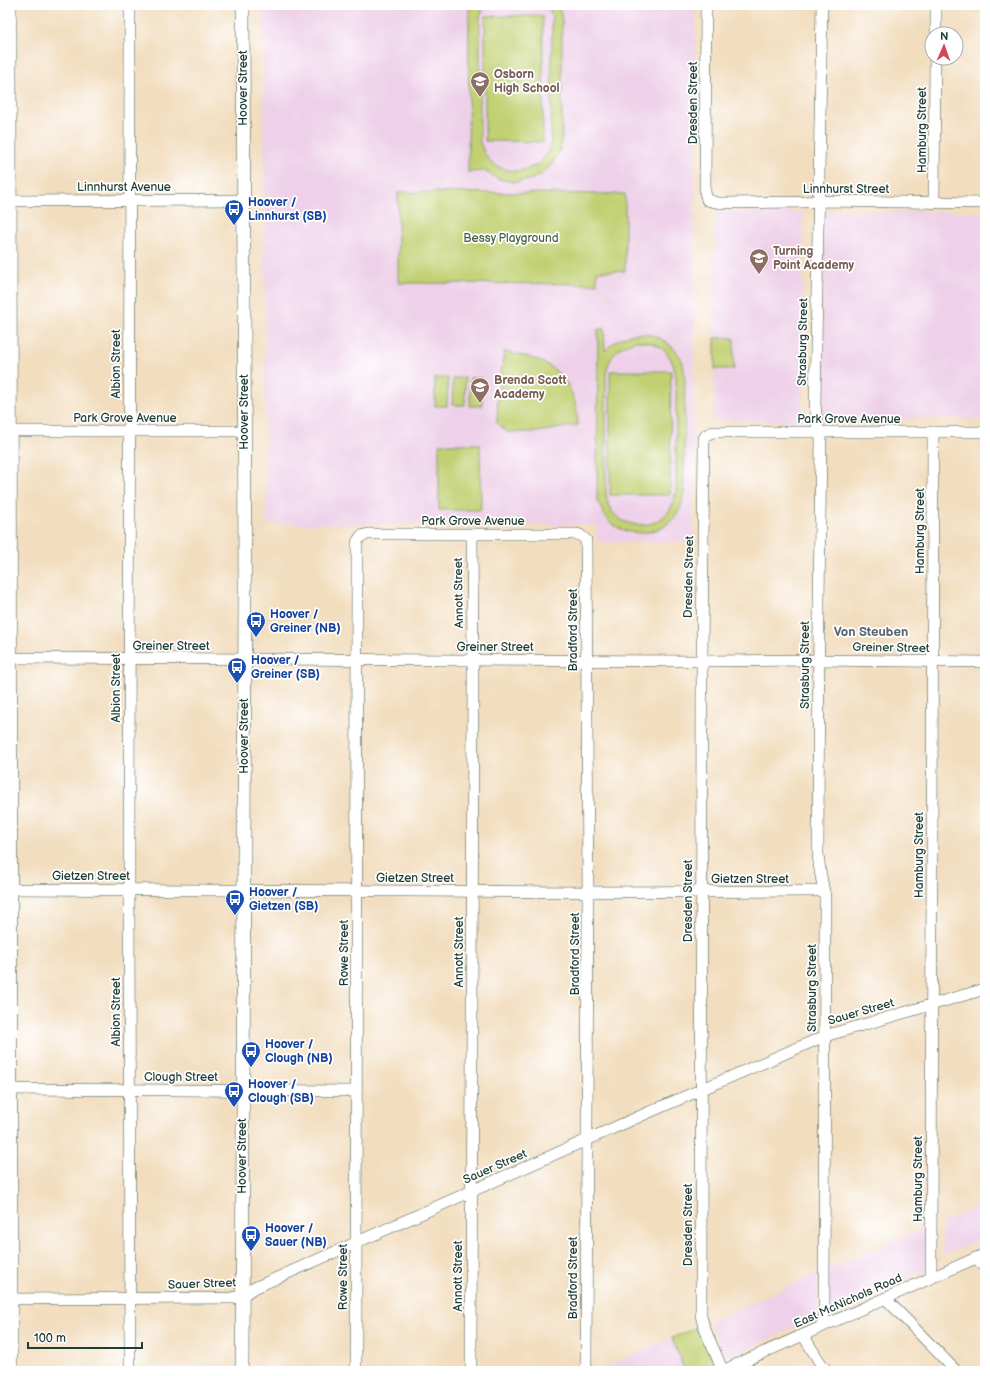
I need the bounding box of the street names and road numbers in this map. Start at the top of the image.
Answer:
street label: Hoover Street [236,50,251,126]
street label: Dresden Street [686,61,701,144]
street label: Hamburg Street [915,87,930,173]
street label: Linnhurst Avenue [77,180,171,195]
street label: Linnhurst Street [803,182,890,197]
street label: Strasburg Street [795,298,811,386]
street label: Albion Street [109,329,124,399]
street label: Hoover Street [237,374,252,450]
street label: Park Grove Avenue [73,411,177,426]
street label: Park Grove Avenue [797,412,901,427]
street label: Hamburg Street [913,488,928,574]
street label: Park Grove Avenue [421,514,525,529]
street label: Dresden Street [681,535,697,618]
street label: Annott Street [451,557,467,629]
street label: Bradford Street [566,588,581,671]
street label: Strasburg Street [798,621,813,709]
street label: Greiner Street [132,639,210,654]
street label: Greiner Street [456,640,534,655]
street label: Greiner Street [852,640,930,656]
street label: Albion Street [109,653,124,723]
street label: Hoover Street [237,698,252,774]
street label: Hamburg Street [912,812,927,898]
street label: Dresden Street [681,859,696,942]
street label: Gietzen Street [52,869,130,884]
street label: Gietzen Street [376,871,454,886]
street label: Gietzen Street [711,872,789,887]
street label: Bradford Street [568,912,583,995]
street label: Annott Street [452,916,467,987]
street label: Rowe Street [337,920,352,986]
street label: Strasburg Street [805,944,820,1032]
street label: Albion Street [109,977,124,1047]
street label: Sauer Street [826,995,896,1029]
street label: Clough Street [144,1070,218,1085]
street label: Hoover Street [235,1118,250,1194]
street label: Hamburg Street [911,1136,926,1222]
street label: Sauer Street [461,1146,529,1188]
street label: Dresden Street [681,1183,696,1266]
street label: Bradford Street [566,1236,581,1319]
street label: Annott Street [451,1240,466,1311]
street label: Rowe Street [336,1244,351,1310]
street label: East McNichols Road [792,1270,905,1332]
street label: Sauer Street [168,1275,237,1293]

